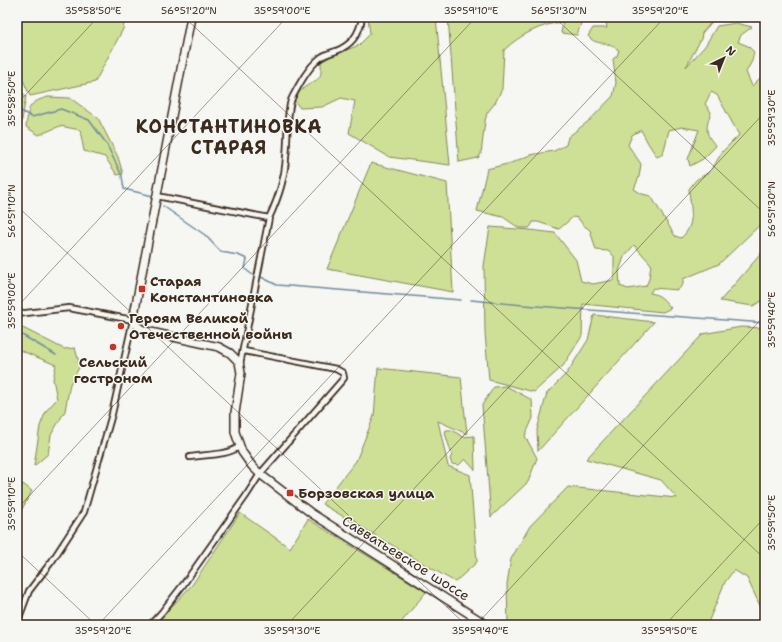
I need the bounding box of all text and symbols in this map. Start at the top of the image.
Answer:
text: 35°58'50"E [65,4,121,17]
text: 56°51'20"N [161,4,217,17]
text: 35°59'00"E [253,4,311,17]
text: 35°59'10"E [444,4,498,17]
text: 56°51'30"N [531,4,587,17]
text: 35°59'20"E [632,4,688,17]
north arrow [704,38,744,78]
text: N [722,43,739,60]
text: 35°58'50"E [5,71,18,127]
text: 35°59'30"E [765,89,778,147]
district label: КОНСТАНТИНОВКА СТАРАЯ [136,115,322,160]
text: 56°51'30"N [765,181,778,237]
text: 56°51'10"N [5,184,18,238]
text: 35°59'00"E [5,272,18,330]
place label: Старая Константиновка [150,272,274,306]
marker: Старая Константиновка [137,284,147,294]
text: 35°59'40"E [765,291,778,349]
place label: Героям Великой Отечественной войны [129,309,292,343]
marker: Героям Великой Отечественной войны [116,321,126,331]
marker: Сельский гостроном [108,342,118,352]
place label: Сельский гостроном [74,353,153,387]
text: 35°59'10"E [5,477,18,531]
place label: Борзовская улица [298,484,435,502]
marker: Борзовская улица [285,488,295,498]
text: 35°59'50"E [765,495,778,551]
street label: Савватьевское шоссе [339,511,473,605]
text: 35°59'20"E [75,624,131,637]
text: 35°59'30"E [263,624,321,637]
text: 35°59'40"E [451,624,509,637]
text: 35°59'50"E [641,624,697,637]

